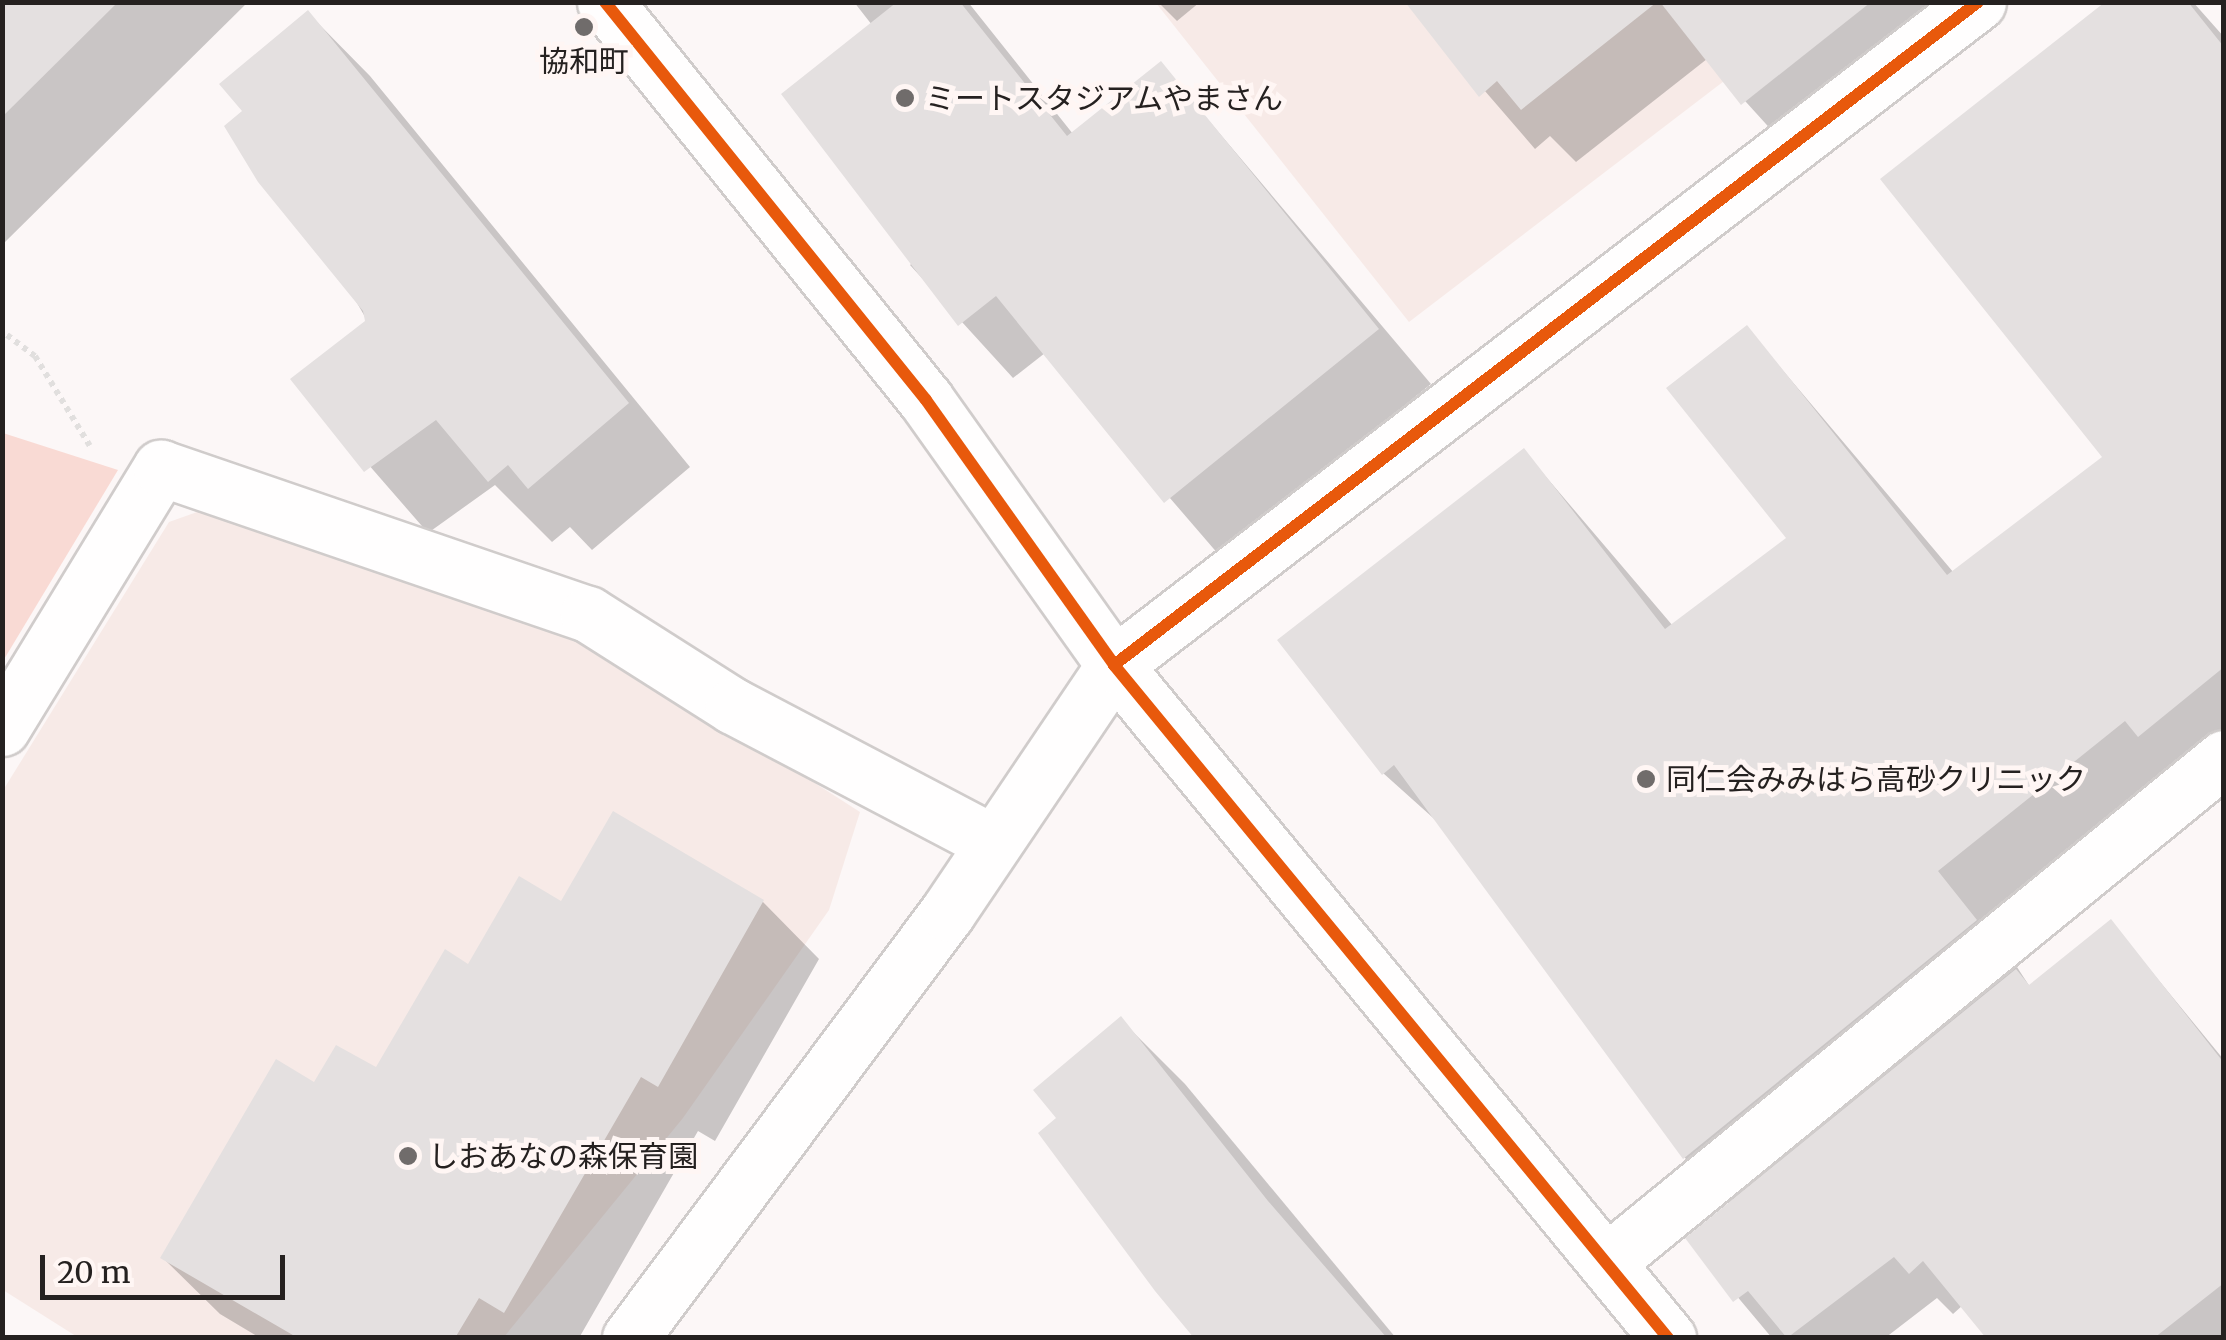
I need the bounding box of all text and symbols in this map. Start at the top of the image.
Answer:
marker: 協和町 [573,16,595,38]
place label: 協和町 [539,43,629,79]
place label: ミートスタジアムやまさん [925,80,1285,116]
marker: ミートスタジアムやまさん [894,87,916,109]
place label: 同仁会みみはら高砂クリニック [1666,761,2086,797]
marker: 同仁会みみはら高砂クリニック [1635,768,1657,790]
place label: しおあなの森保育園 [428,1138,698,1174]
marker: しおあなの森保育園 [397,1145,419,1167]
scale bar [45,1235,290,1297]
text: 20 m [57,1253,130,1291]

